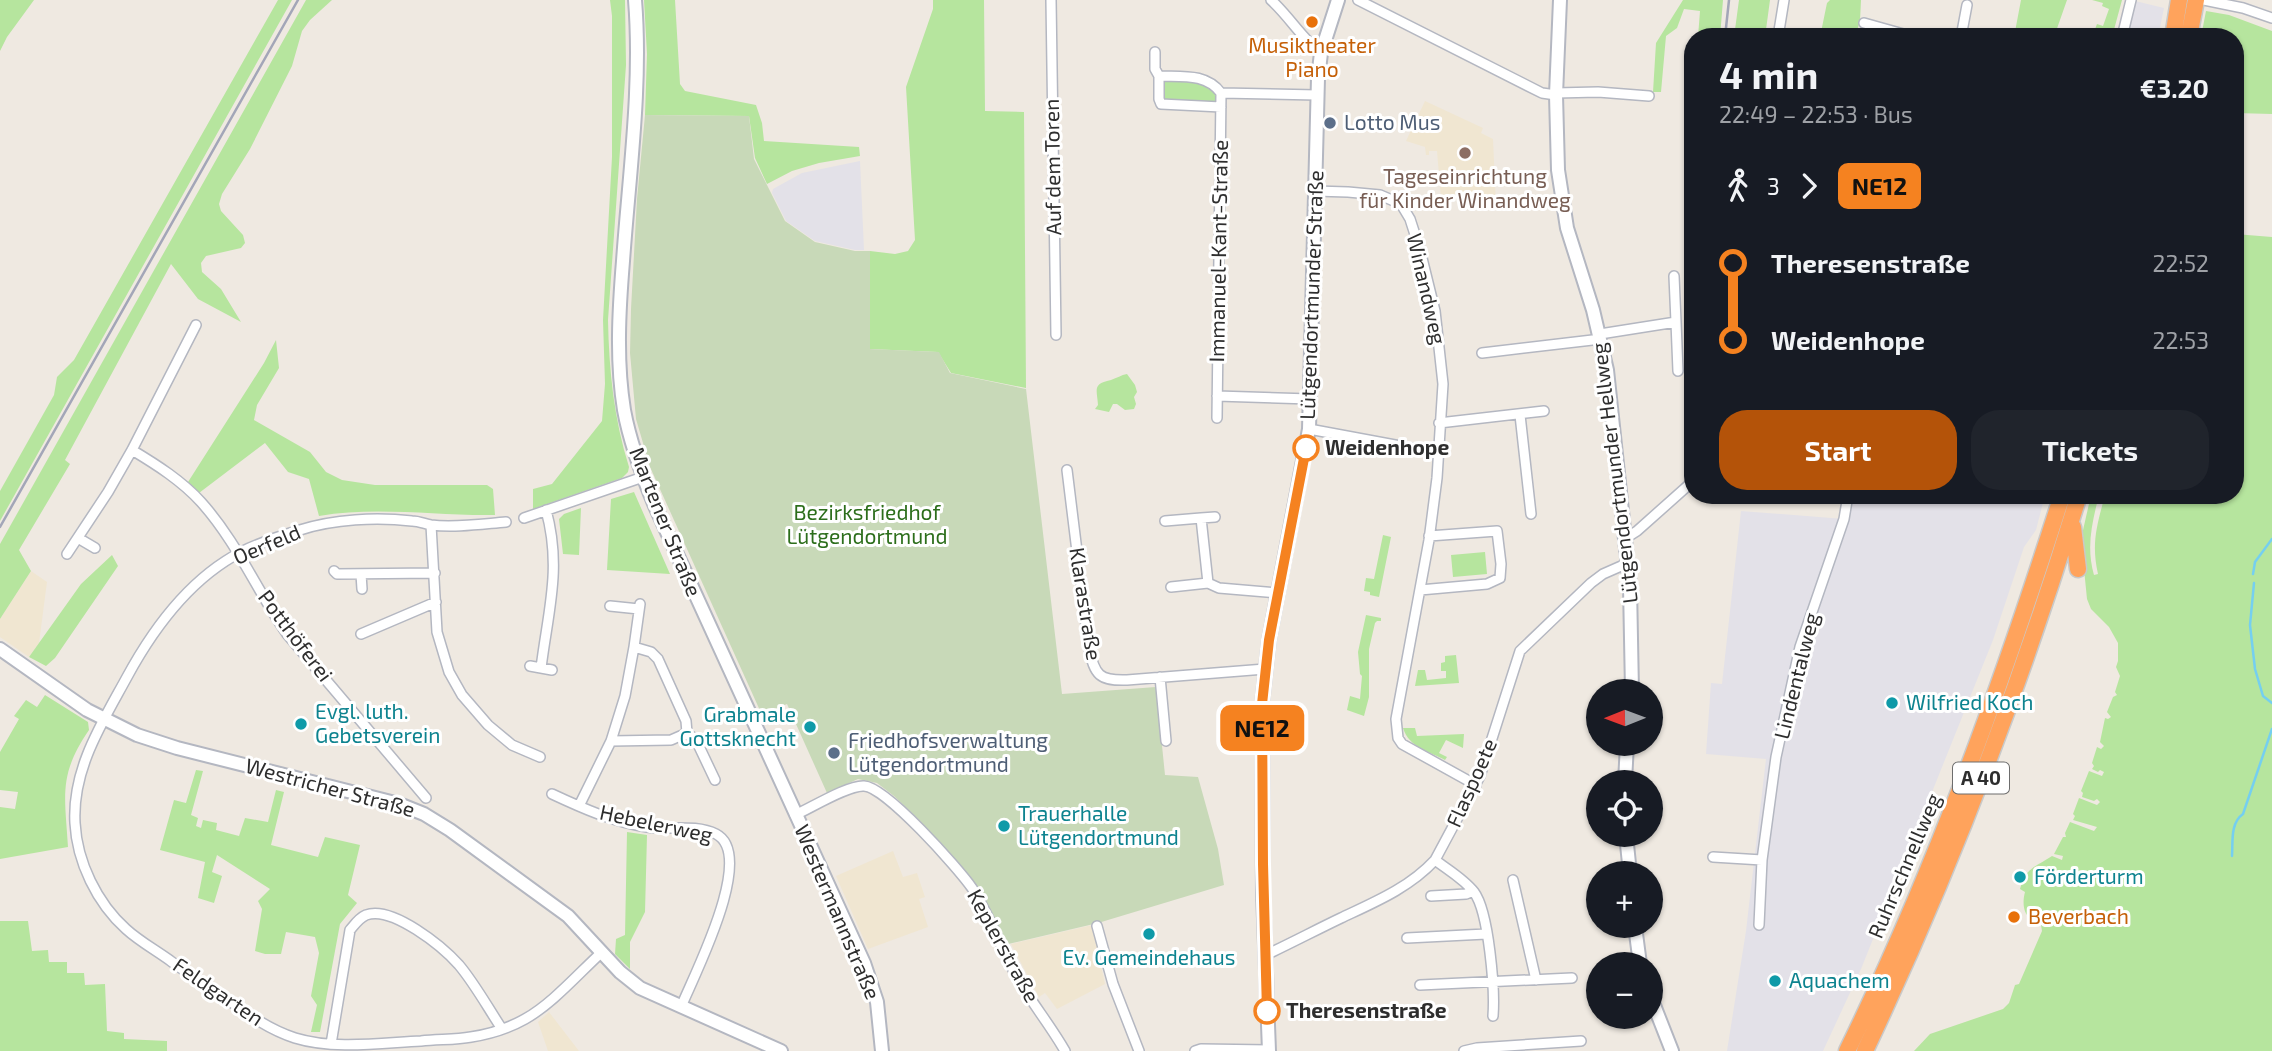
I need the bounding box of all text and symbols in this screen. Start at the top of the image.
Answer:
marker: Musiktheater Piano [1304,14,1320,30]
place label: Musiktheater Piano [1248,32,1376,81]
text: 4 min [1719,51,1818,97]
text: €3.20 [2140,72,2209,103]
street label: Auf dem Toren [1038,99,1065,236]
text: 22:49 – 22:53 · Bus [1719,100,1913,128]
place label: Lotto Mus [1344,109,1440,134]
marker: Lotto Mus [1322,115,1338,131]
street label: Immanuel-Kant-Straße [1203,139,1232,363]
marker: Tageseinrichtung für Kinder Winandweg [1457,145,1473,161]
place label: Tageseinrichtung für Kinder Winandweg [1359,163,1571,212]
icon: walk [1719,167,1757,205]
icon: forward [1790,167,1828,205]
street label: Lütgendortmunder Straße [1294,170,1327,420]
text: NE12 [1852,171,1907,200]
text: 3 [1767,172,1780,200]
street label: Winandweg [1403,231,1452,347]
text: Theresenstraße [1771,247,1970,278]
text: 22:52 [2152,249,2209,277]
text: Weidenhope [1771,324,1925,355]
text: 22:53 [2153,326,2209,354]
street label: Lütgendortmunder Hellweg [1585,341,1642,605]
button: Start [1719,410,1957,490]
button: Tickets [1971,410,2209,490]
place label: Weidenhope [1325,434,1449,459]
marker: Weidenhope [1293,435,1319,461]
street label: Martener Straße [625,443,708,600]
park label: Bezirksfriedhof Lütgendortmund [787,499,947,548]
street label: Oerfeld [229,518,304,569]
street label: Klarastraße [1065,545,1108,662]
street label: Potthöferei [254,584,339,686]
street label: Lindentalweg [1768,610,1823,741]
north arrow [1586,679,1662,756]
map controls [1586,679,1663,1029]
place label: Wilfried Koch [1906,689,2033,714]
marker: Wilfried Koch [1884,695,1900,711]
place label: Evgl. luth. Gebetsverein [315,698,440,747]
place label: Grabmale Gottsknecht [680,701,796,750]
line badge: NE12 [1213,705,1311,751]
text: NE12 [1234,713,1290,742]
marker: Evgl. luth. Gebetsverein [293,716,309,732]
marker: Grabmale Gottsknecht [802,719,818,735]
place label: Friedhofsverwaltung Lütgendortmund [848,727,1048,776]
street label: Flaspoete [1440,734,1501,831]
marker: Friedhofsverwaltung Lütgendortmund [826,745,842,761]
street label: Westricher Straße [243,752,418,821]
road number: A 40 [1953,762,2009,793]
button: locate [1586,770,1663,847]
street label: Ruhrschnellweg [1862,789,1945,941]
street label: Hebelerweg [598,798,715,847]
place label: Trauerhalle Lütgendortmund [1018,800,1179,849]
marker: Trauerhalle Lütgendortmund [996,818,1012,834]
street label: Westermannstraße [790,820,887,1003]
button: + [1586,861,1663,938]
place label: Förderturm [2034,863,2144,888]
marker: Förderturm [2012,869,2028,885]
street label: Keplerstraße [963,884,1046,1006]
place label: Beverbach [2028,903,2129,928]
marker: Beverbach [2006,909,2022,925]
marker: Ev. Gemeindehaus [1141,926,1157,942]
place label: Ev. Gemeindehaus [1063,944,1235,969]
street label: Feldgarten [169,951,269,1030]
button: − [1586,952,1663,1029]
place label: Aquachem [1789,967,1890,992]
marker: Aquachem [1767,973,1783,989]
place label: Theresenstraße [1286,997,1447,1022]
marker: Theresenstraße [1254,998,1280,1024]

